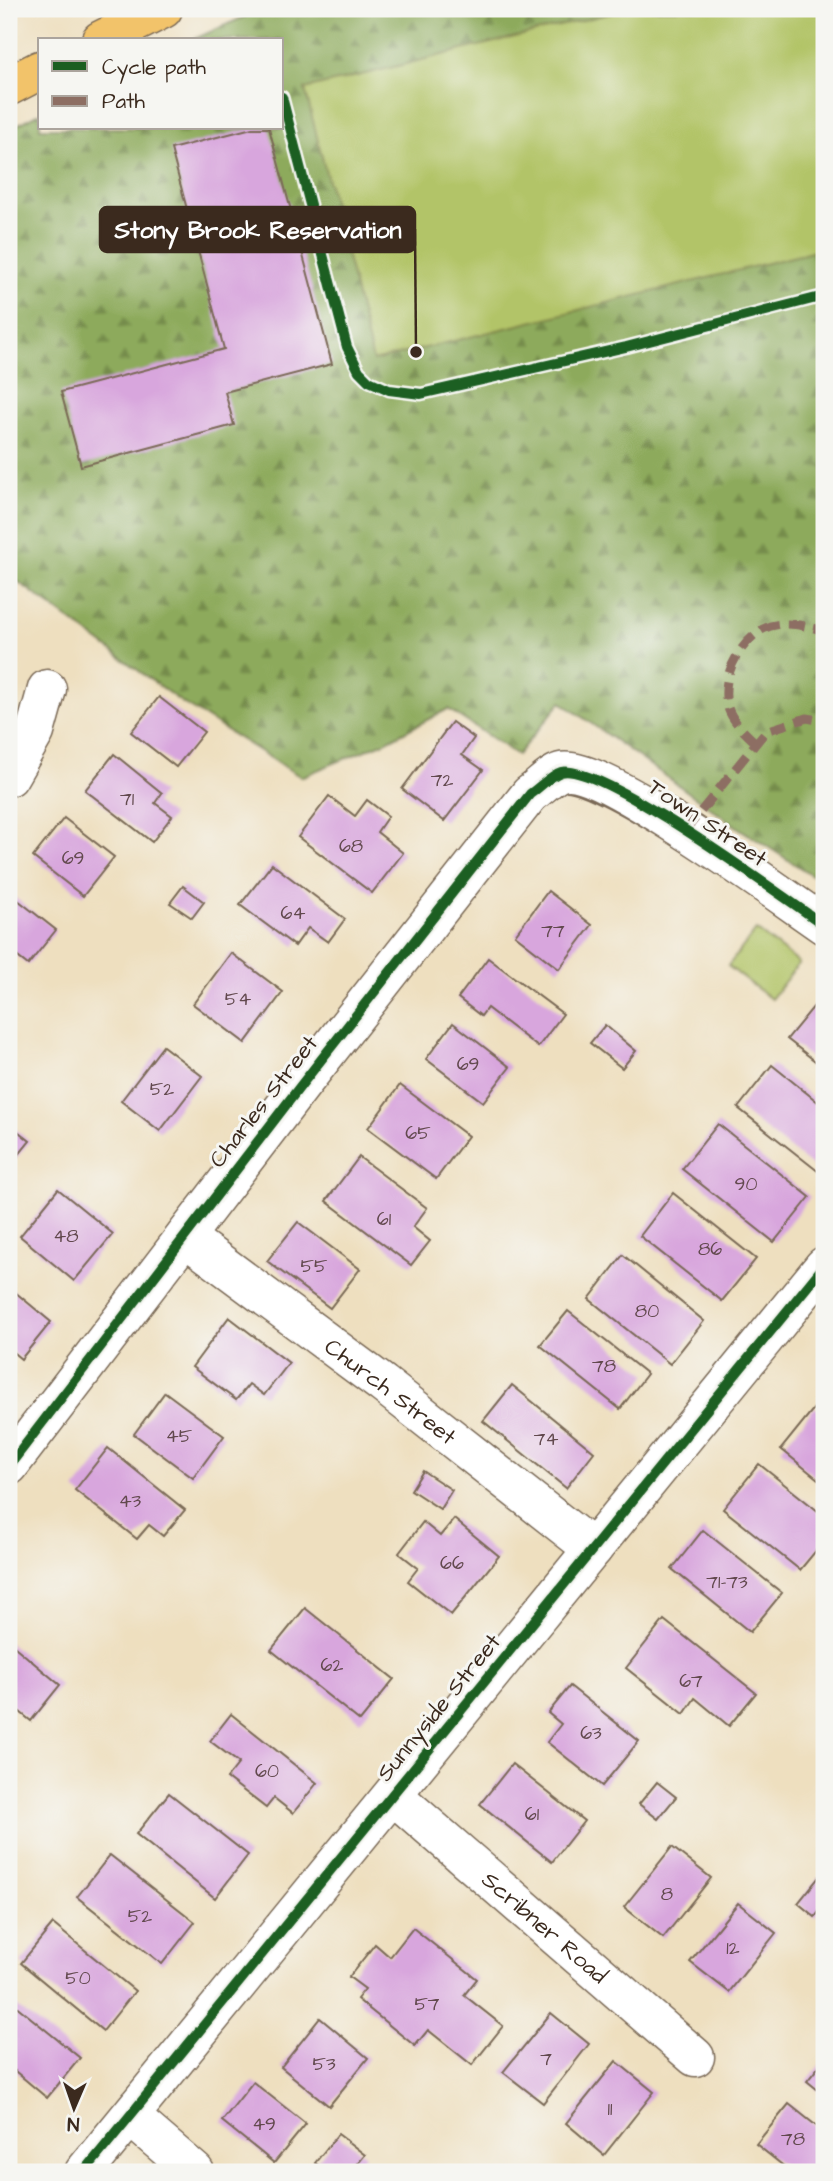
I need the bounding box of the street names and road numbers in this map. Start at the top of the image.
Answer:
street label: Town Street [641,771,774,875]
street label: Charles Street [202,1028,326,1174]
street label: Church Street [318,1331,463,1453]
street label: Sunnyside Street [369,1626,510,1789]
street label: Scribner Road [475,1864,614,1991]

